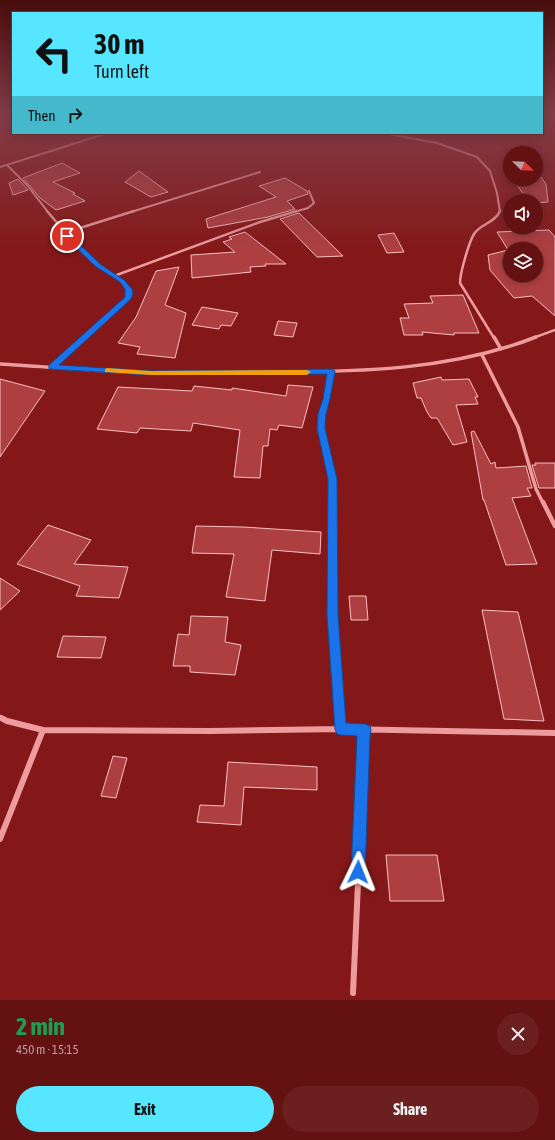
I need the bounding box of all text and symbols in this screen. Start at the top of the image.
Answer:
icon: left [28,28,80,80]
text: 30 m [94,28,144,60]
text: Turn left [94,61,149,82]
icon: right [64,104,86,126]
text: Then [28,107,56,124]
north arrow [503,146,543,186]
map controls [503,146,543,282]
button: sound [503,194,543,234]
pin [50,219,84,253]
icon: arrive [56,225,78,247]
button: layers [503,242,543,282]
position arrow [337,851,379,893]
text: 2 min [16,1013,65,1040]
button: close [497,1013,539,1055]
text: 450 m · 15:15 [16,1042,79,1057]
button: Exit [16,1086,274,1132]
button: Share [282,1086,539,1132]

